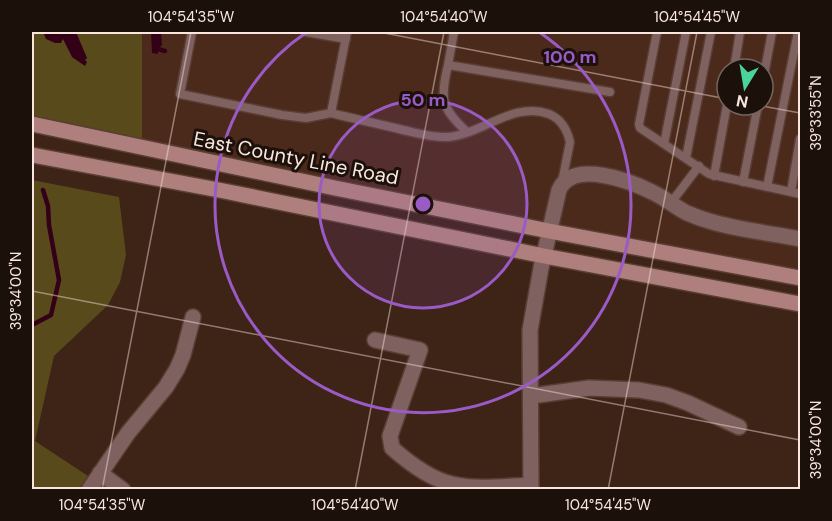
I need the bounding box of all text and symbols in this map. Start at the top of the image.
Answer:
text: 104°54'35"W [148,7,235,27]
text: 104°54'40"W [400,7,488,27]
text: 104°54'45"W [654,7,740,27]
text: 100 m [543,45,597,69]
north arrow [715,57,775,117]
text: 39°33'55"N [806,75,826,151]
text: 50 m [400,88,446,112]
text: N [735,90,750,113]
street label: East County Line Road [191,125,401,191]
centre of rings [413,194,433,214]
text: 39°34'00"N [6,252,26,330]
text: 39°34'00"N [806,401,826,479]
text: 104°54'35"W [59,495,146,515]
text: 104°54'40"W [311,495,399,515]
text: 104°54'45"W [565,495,651,515]

